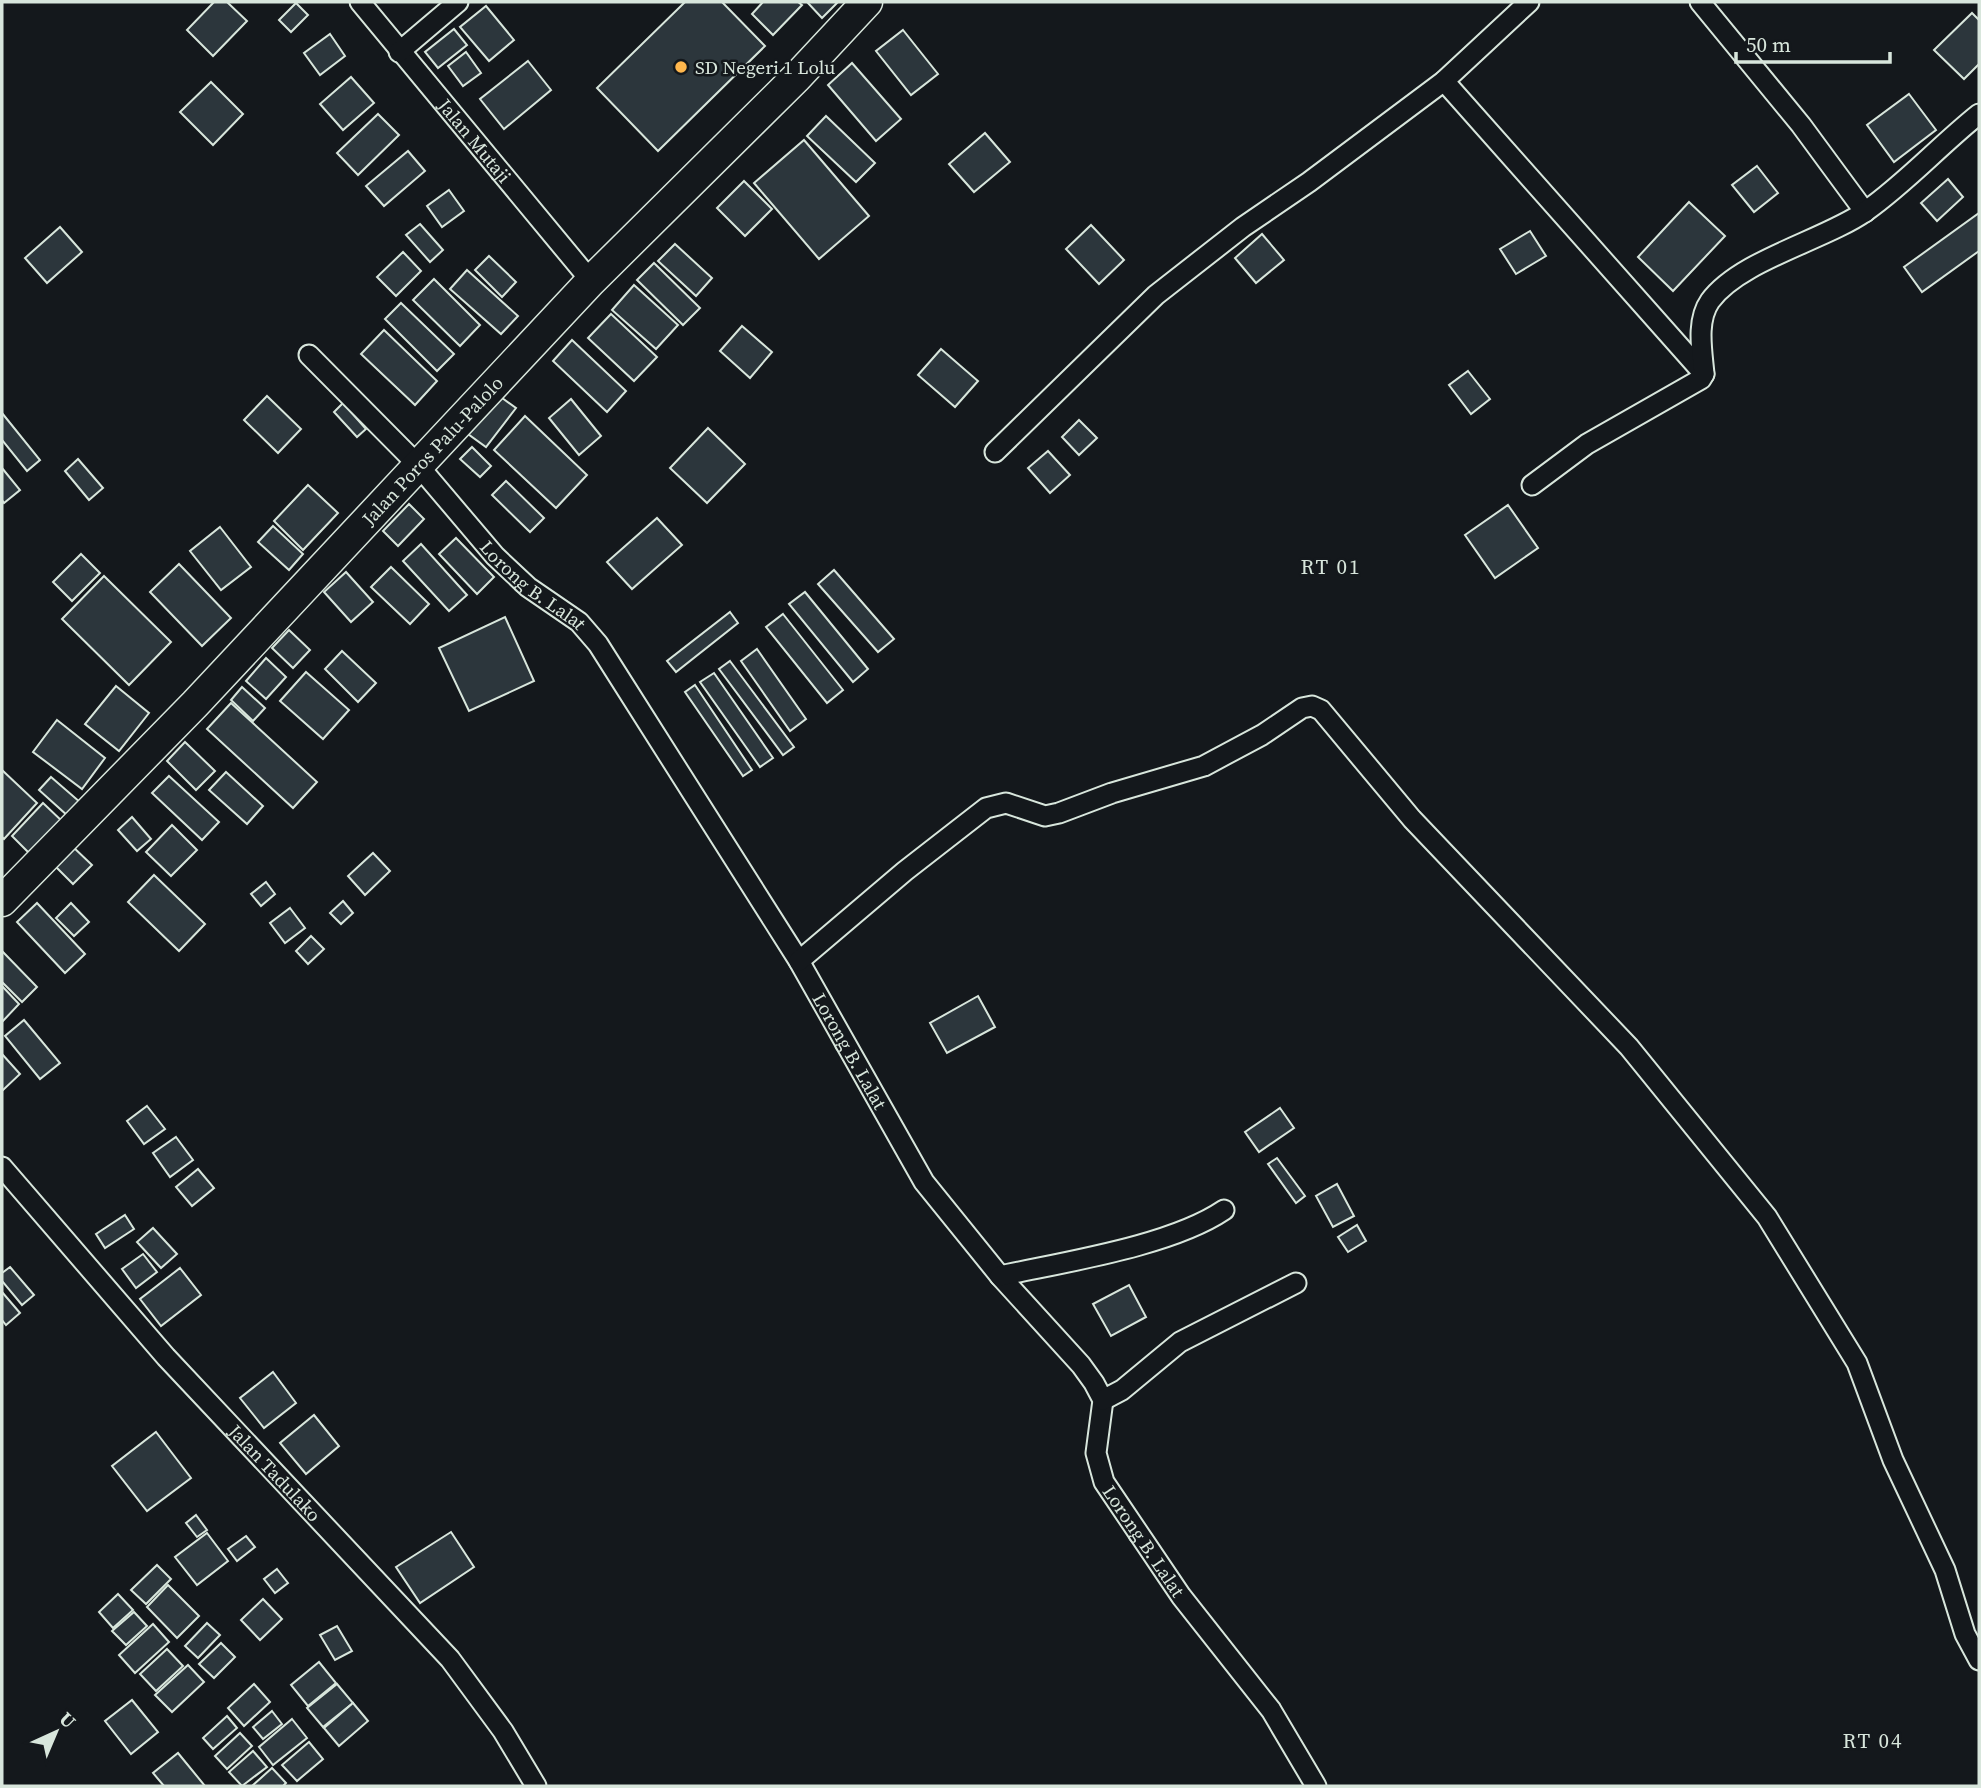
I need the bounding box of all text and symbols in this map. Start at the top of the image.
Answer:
scale bar [1736,21,1890,65]
text: 50 m [1746,30,1791,59]
place label: SD Negeri 1 Lolu [695,54,835,80]
marker: SD Negeri 1 Lolu [673,59,689,75]
street label: Jalan Mutaji [432,92,518,188]
street label: Jalan Poros Palu-Palolo [355,370,509,532]
street label: Lorong B. Lalat [474,535,593,635]
district label: RT 01 [1300,552,1362,581]
street label: Lorong B. Lalat [807,988,894,1115]
street label: Jalan Tadulako [222,1418,327,1527]
street label: Lorong B. Lalat [1097,1480,1191,1603]
north arrow [21,1697,91,1767]
text: U [54,1706,82,1734]
district label: RT 04 [1842,1726,1904,1755]

